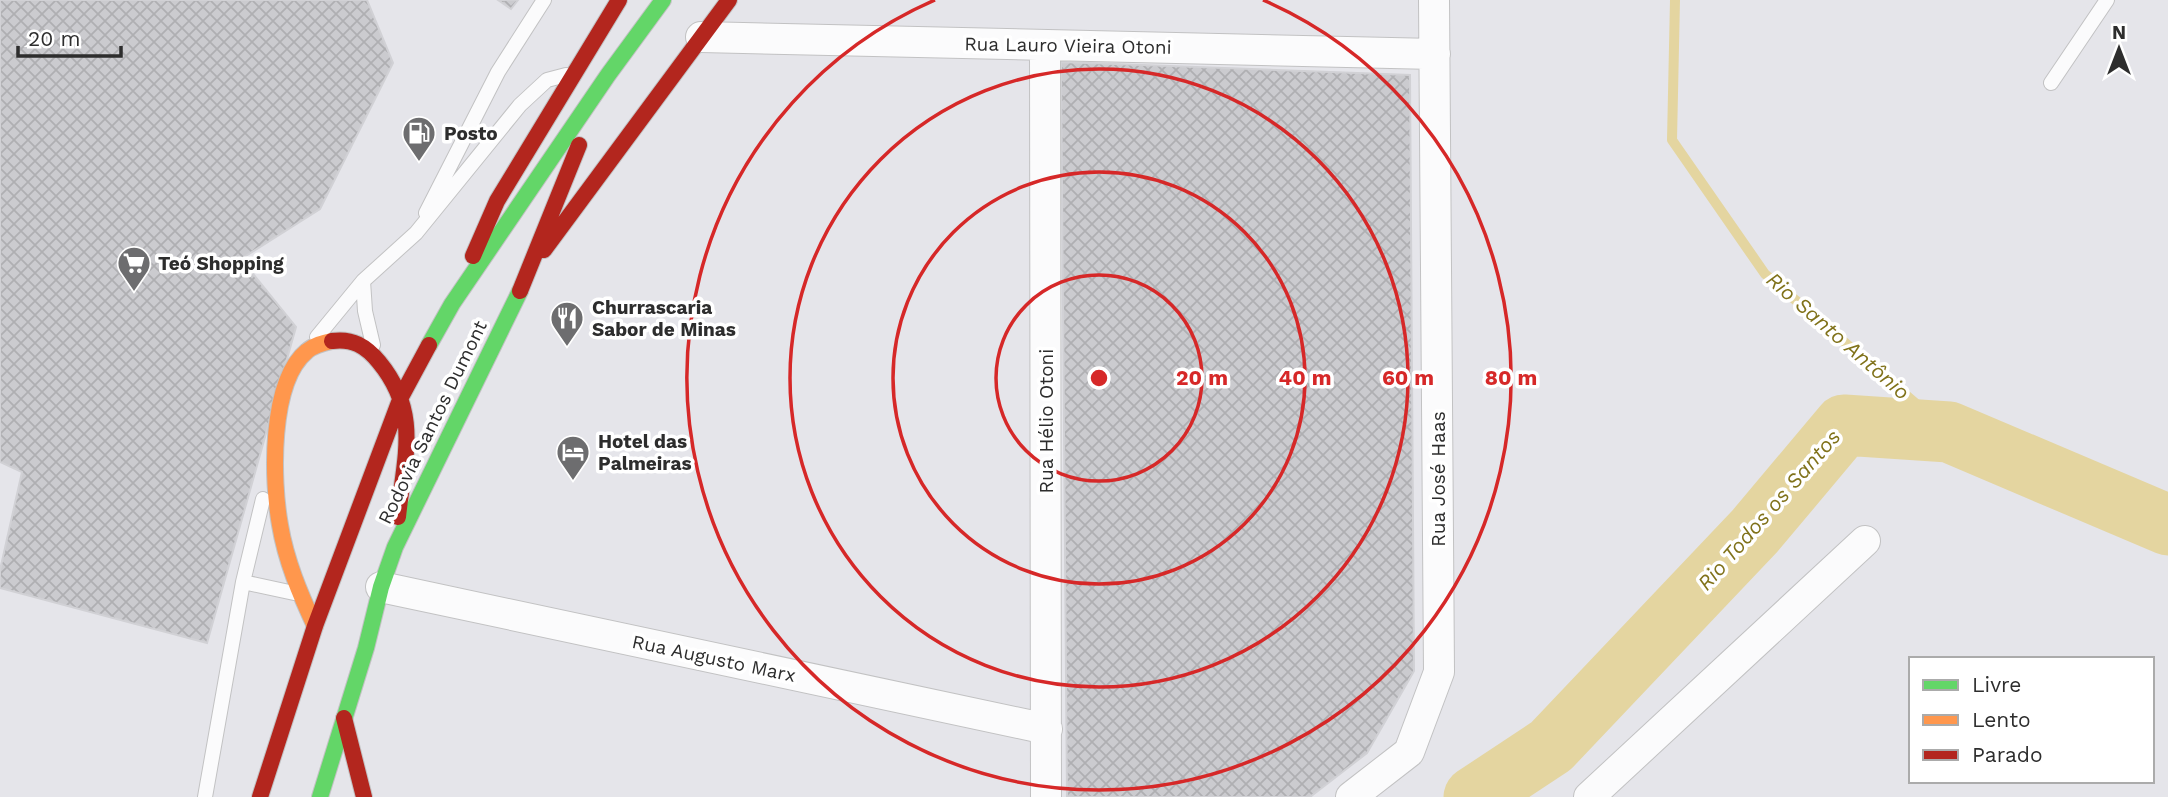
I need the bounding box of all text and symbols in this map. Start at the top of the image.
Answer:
scale bar [18,14,121,58]
north arrow [2084,14,2154,84]
text: N [2112,21,2126,44]
text: 20 m [28,26,80,51]
street label: Rua Lauro Vieira Otoni [964,32,1172,59]
fuel station icon: Posto [400,114,438,163]
place label: Posto [444,122,498,145]
supermarket icon: Teó Shopping [115,244,153,293]
place label: Teó Shopping [158,252,284,275]
water label: Rio Santo Antônio [1762,267,1915,405]
place label: Churrascaria Sabor de Minas [592,296,736,341]
restaurant icon: Churrascaria Sabor de Minas [548,299,586,348]
street label: Rodovia Santos Dumont [373,317,492,528]
street label: Rua Hélio Otoni [1035,349,1058,493]
text: 20 m [1176,365,1228,390]
text: 40 m [1279,365,1331,390]
text: 60 m [1382,365,1434,390]
text: 80 m [1485,365,1537,390]
centre of rings [1087,366,1111,390]
street label: Rua José Haas [1427,411,1450,547]
water label: Rio Todos os Santos [1692,424,1845,595]
place label: Hotel das Palmeiras [598,430,692,475]
hotel icon: Hotel das Palmeiras [554,433,592,482]
street label: Rua Augusto Marx [630,630,798,687]
legend [1909,657,2154,783]
text: Livre [1972,672,2021,697]
text: Lento [1972,707,2031,732]
text: Parado [1972,742,2043,767]

